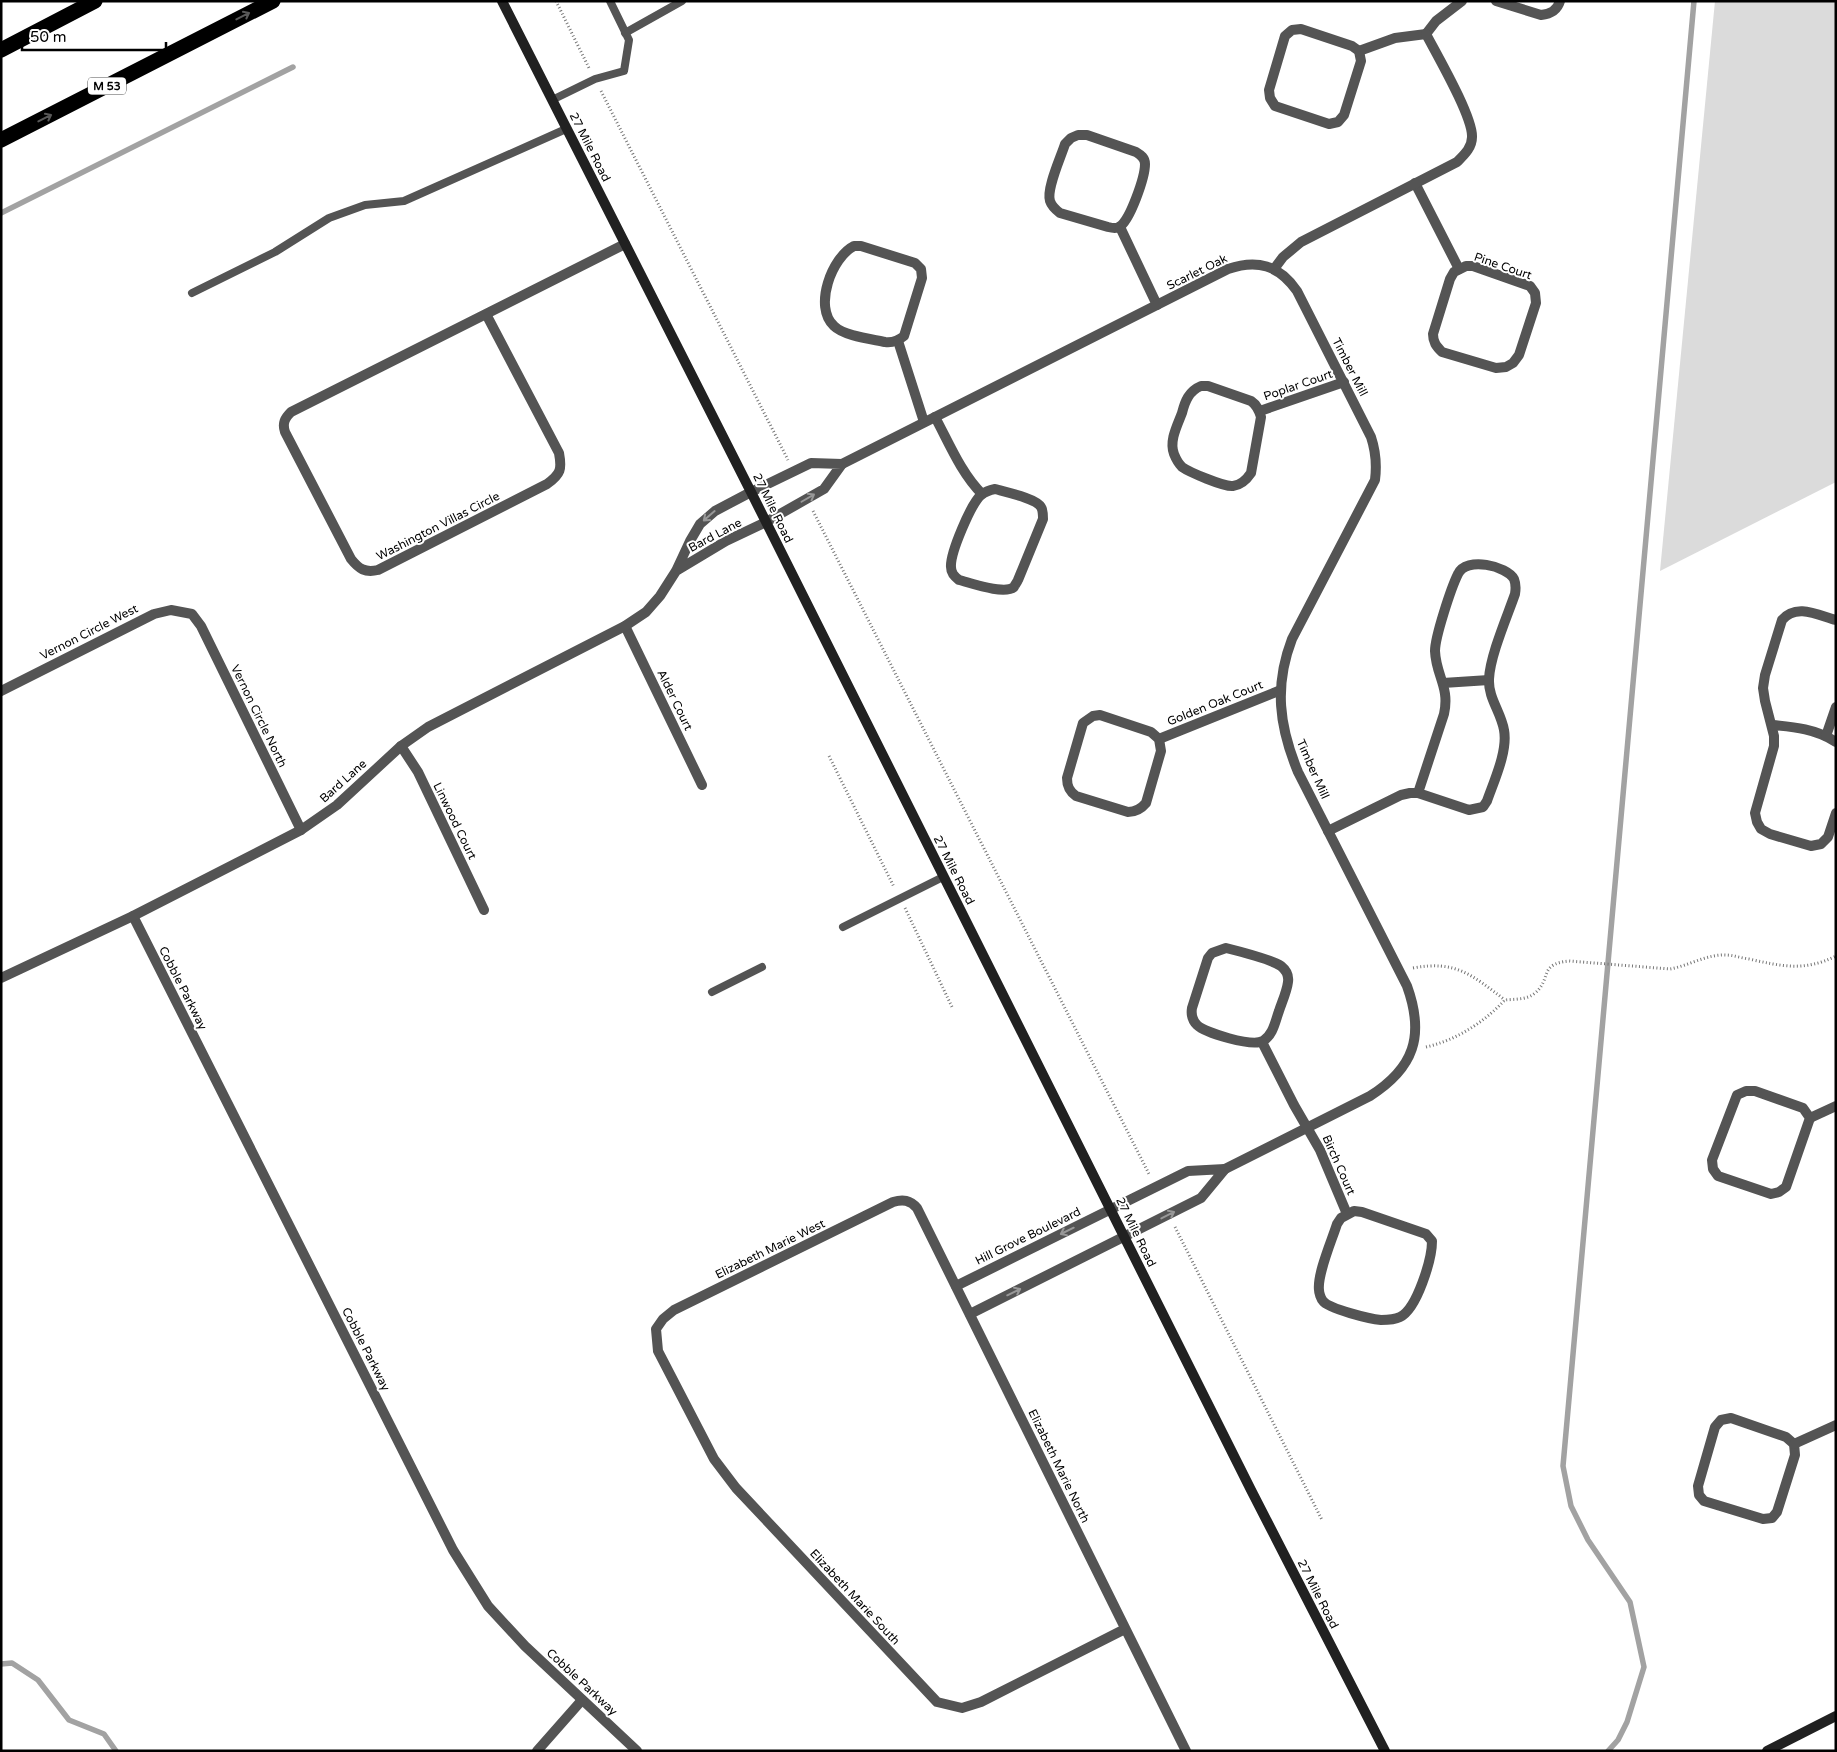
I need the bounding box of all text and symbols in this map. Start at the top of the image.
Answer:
one-way arrow [235,11,250,20]
scale bar [22,20,166,52]
text: 50 m [30,28,67,46]
road number: M 53 [88,78,126,94]
street label: 27 Mile Road [567,110,613,184]
one-way arrow [37,113,52,123]
street label: Pine Court [1472,250,1534,283]
street label: Scarlet Oak [1164,251,1230,293]
street label: Timber Mill [1329,335,1371,399]
street label: Poplar Court [1262,367,1335,403]
street label: 27 Mile Road [750,471,796,545]
street label: Washington Villas Circle [374,489,502,563]
one-way arrow [801,493,815,503]
one-way arrow [703,511,716,522]
street label: Bard Lane [686,515,744,555]
street label: Vernon Circle West [38,601,141,663]
street label: Vernon Circle North [228,662,290,770]
street label: Alder Court [654,667,696,733]
street label: Golden Oak Court [1165,677,1265,729]
street label: Timber Mill [1294,737,1332,801]
street label: Bard Lane [317,756,369,806]
street label: Linwood Court [430,780,480,862]
street label: 27 Mile Road [931,833,977,907]
street label: Cobble Parkway [156,944,210,1032]
street label: Birch Court [1320,1133,1359,1198]
street label: 27 Mile Road [1113,1195,1159,1269]
street label: Hill Grove Boulevard [973,1204,1083,1268]
one-way arrow [1160,1210,1175,1219]
street label: Elizabeth Marie West [713,1216,827,1282]
one-way arrow [1060,1227,1075,1236]
one-way arrow [1006,1287,1021,1296]
street label: Cobble Parkway [339,1305,393,1393]
street label: Elizabeth Marie North [1025,1407,1093,1525]
street label: Elizabeth Marie South [807,1546,903,1648]
street label: 27 Mile Road [1295,1557,1341,1631]
street label: Cobble Parkway [544,1646,621,1719]

